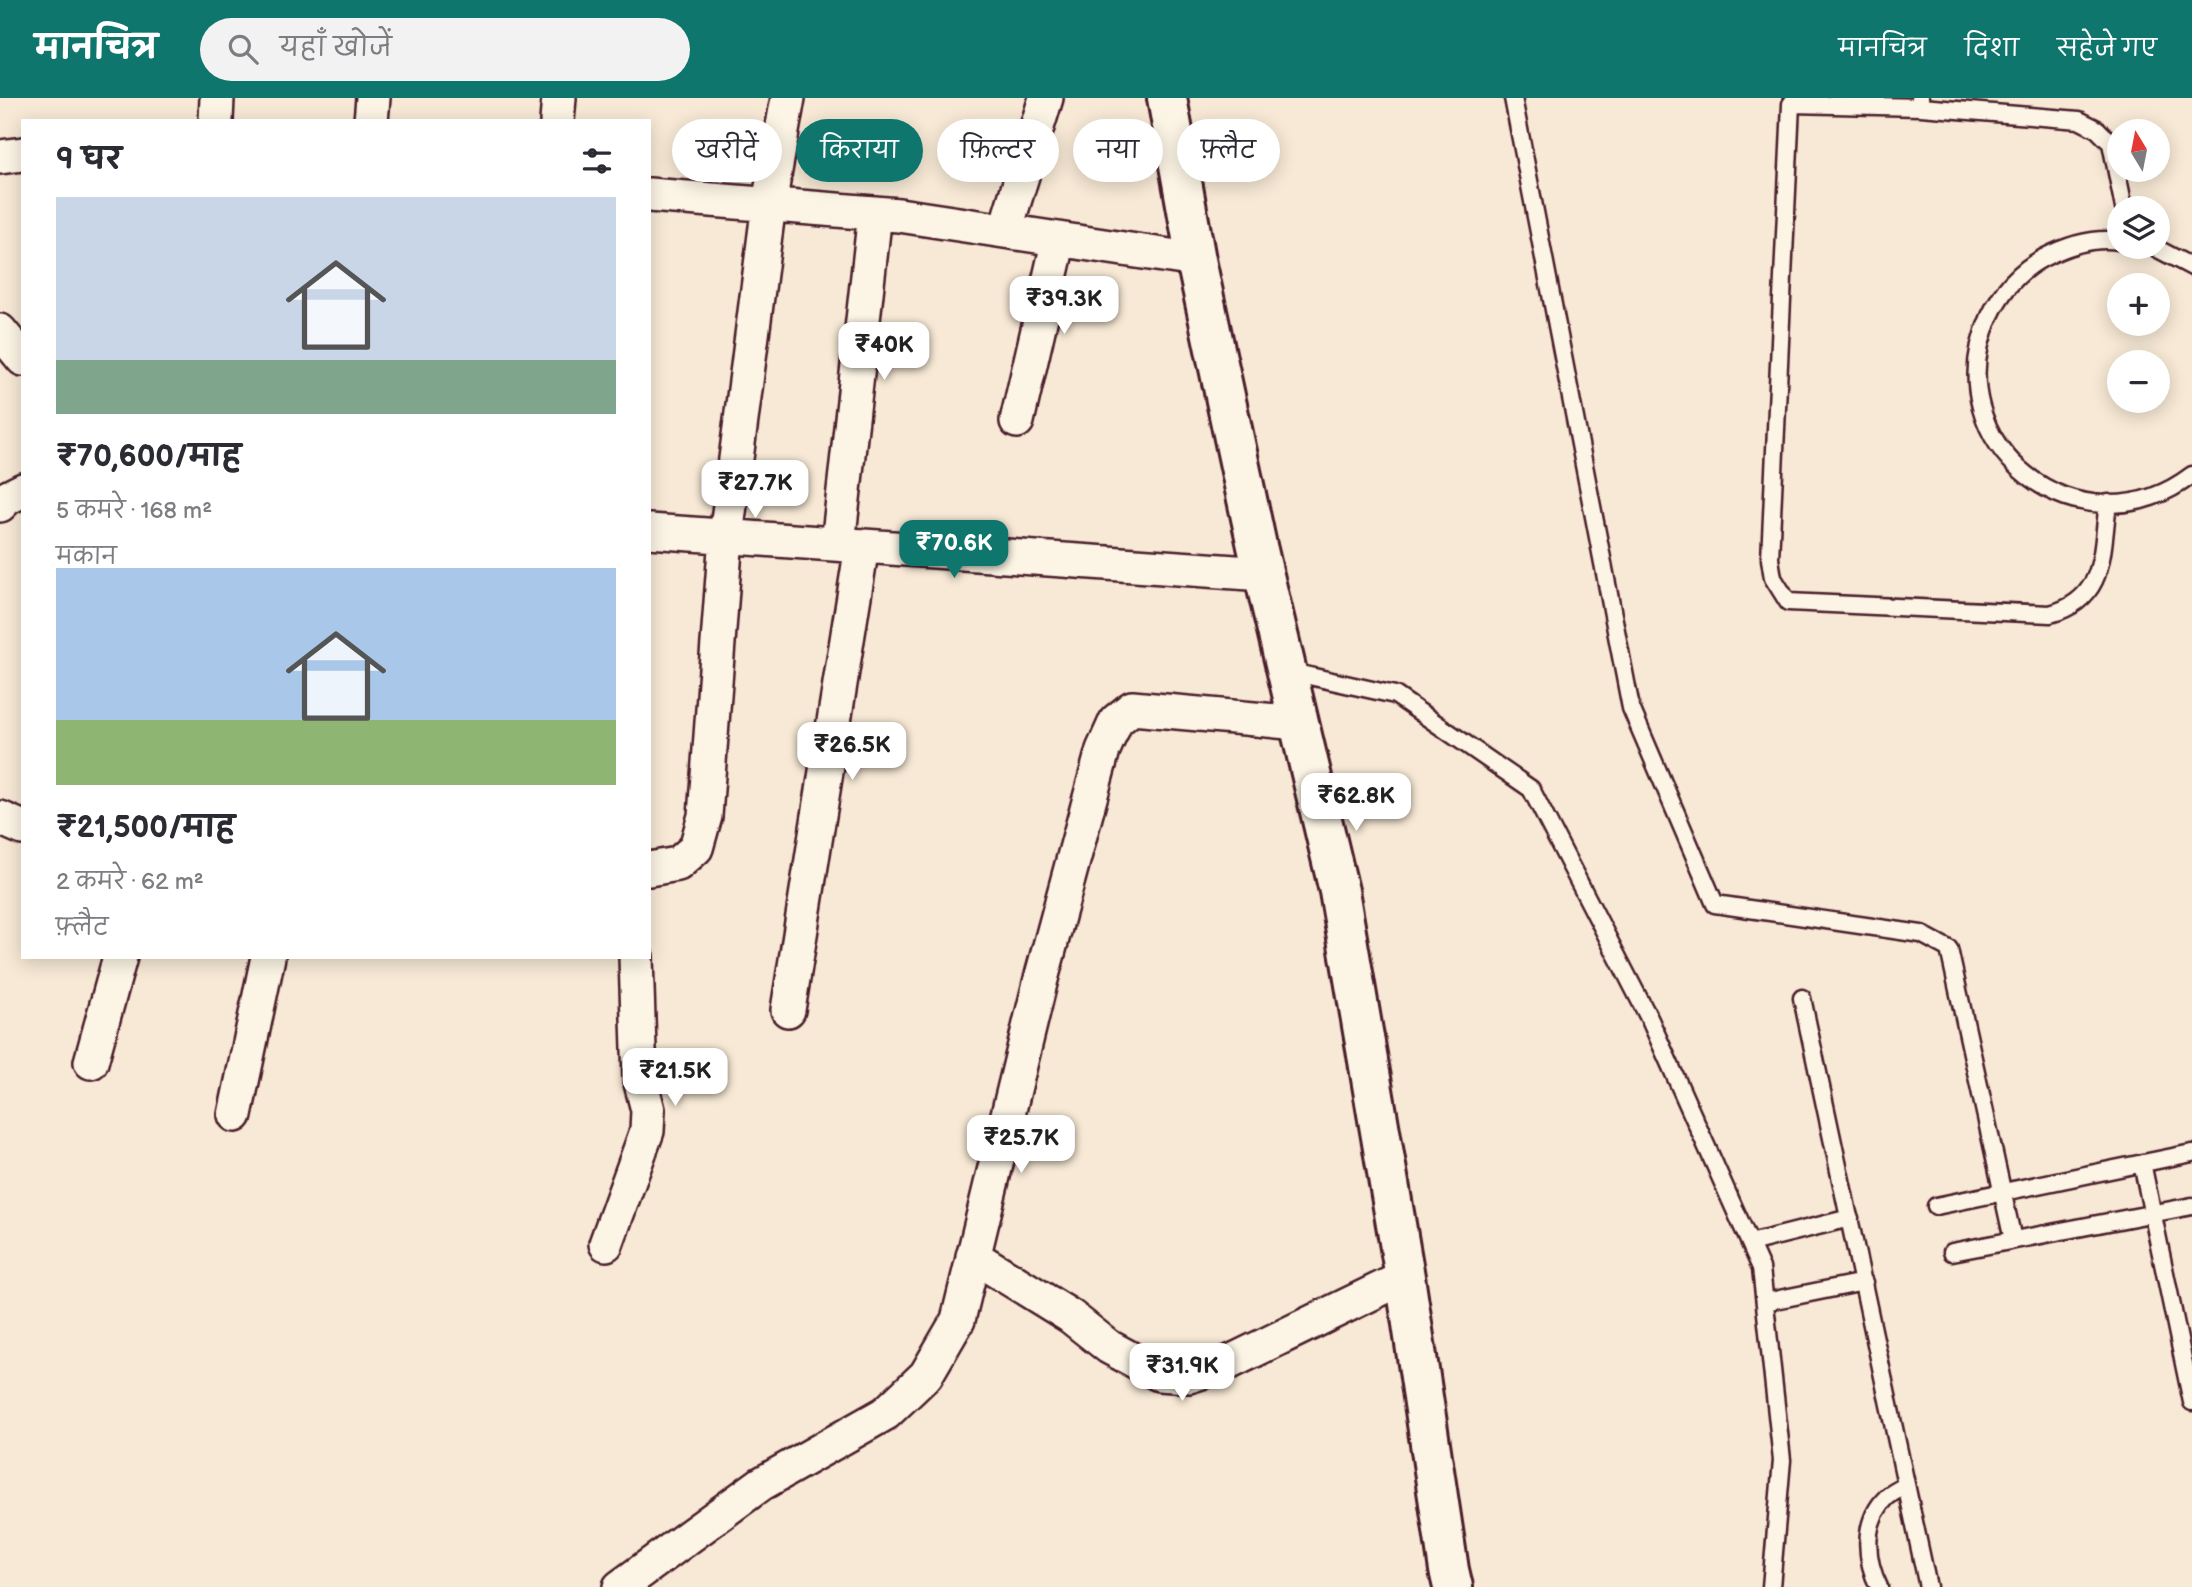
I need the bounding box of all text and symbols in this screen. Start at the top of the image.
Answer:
search box [200,18,690,81]
text: मानचित्र [35,28,158,68]
icon: search [224,30,262,68]
text: यहाँ खोजें [280,33,392,64]
text: मानचित्र [1839,34,1927,63]
text: दिशा [1965,34,2019,63]
text: सहेजे गए [2057,34,2157,63]
chip: खरीदें [672,119,782,182]
chip: किराया [796,119,923,182]
chip: फ़िल्टर [937,119,1059,182]
chip: नया [1073,119,1163,182]
chip: फ़्लैट [1177,119,1280,182]
north arrow [2107,119,2170,182]
map controls [2107,119,2170,413]
text: 9 घर [56,142,122,178]
icon: filters [578,142,616,180]
button: layers [2107,196,2170,259]
icon: home [273,242,399,368]
button: + [2107,273,2170,336]
pin: ₹39.3K [1007,276,1121,336]
text: ₹39.3K [1026,285,1102,313]
pin: ₹40K [843,322,925,382]
text: ₹40K [854,331,914,359]
button: − [2107,350,2170,413]
text: ₹70,600/माह [56,439,241,475]
pin: ₹27.7K [698,460,812,520]
text: ₹27.7K [717,469,793,497]
text: 5 कमरे · 168 m² [56,497,212,525]
pin: ₹70.6K [897,520,1011,580]
text: ₹70.6K [915,529,993,557]
text: मकान [56,543,117,571]
icon: home [273,613,399,739]
pin: ₹26.5K [795,722,909,782]
text: ₹26.5K [813,731,891,759]
pin: ₹62.8K [1299,774,1413,833]
text: ₹62.8K [1317,782,1395,810]
text: ₹21,500/माह [56,810,235,846]
text: 2 कमरे · 62 m² [56,868,204,896]
text: फ़्लैट [56,914,108,942]
pin: ₹21.5K [618,1048,732,1108]
text: ₹21.5K [639,1057,711,1085]
pin: ₹25.7K [964,1116,1078,1175]
text: ₹25.7K [983,1124,1059,1152]
pin: ₹31.9K [1125,1344,1239,1403]
text: ₹31.9K [1145,1352,1219,1380]

